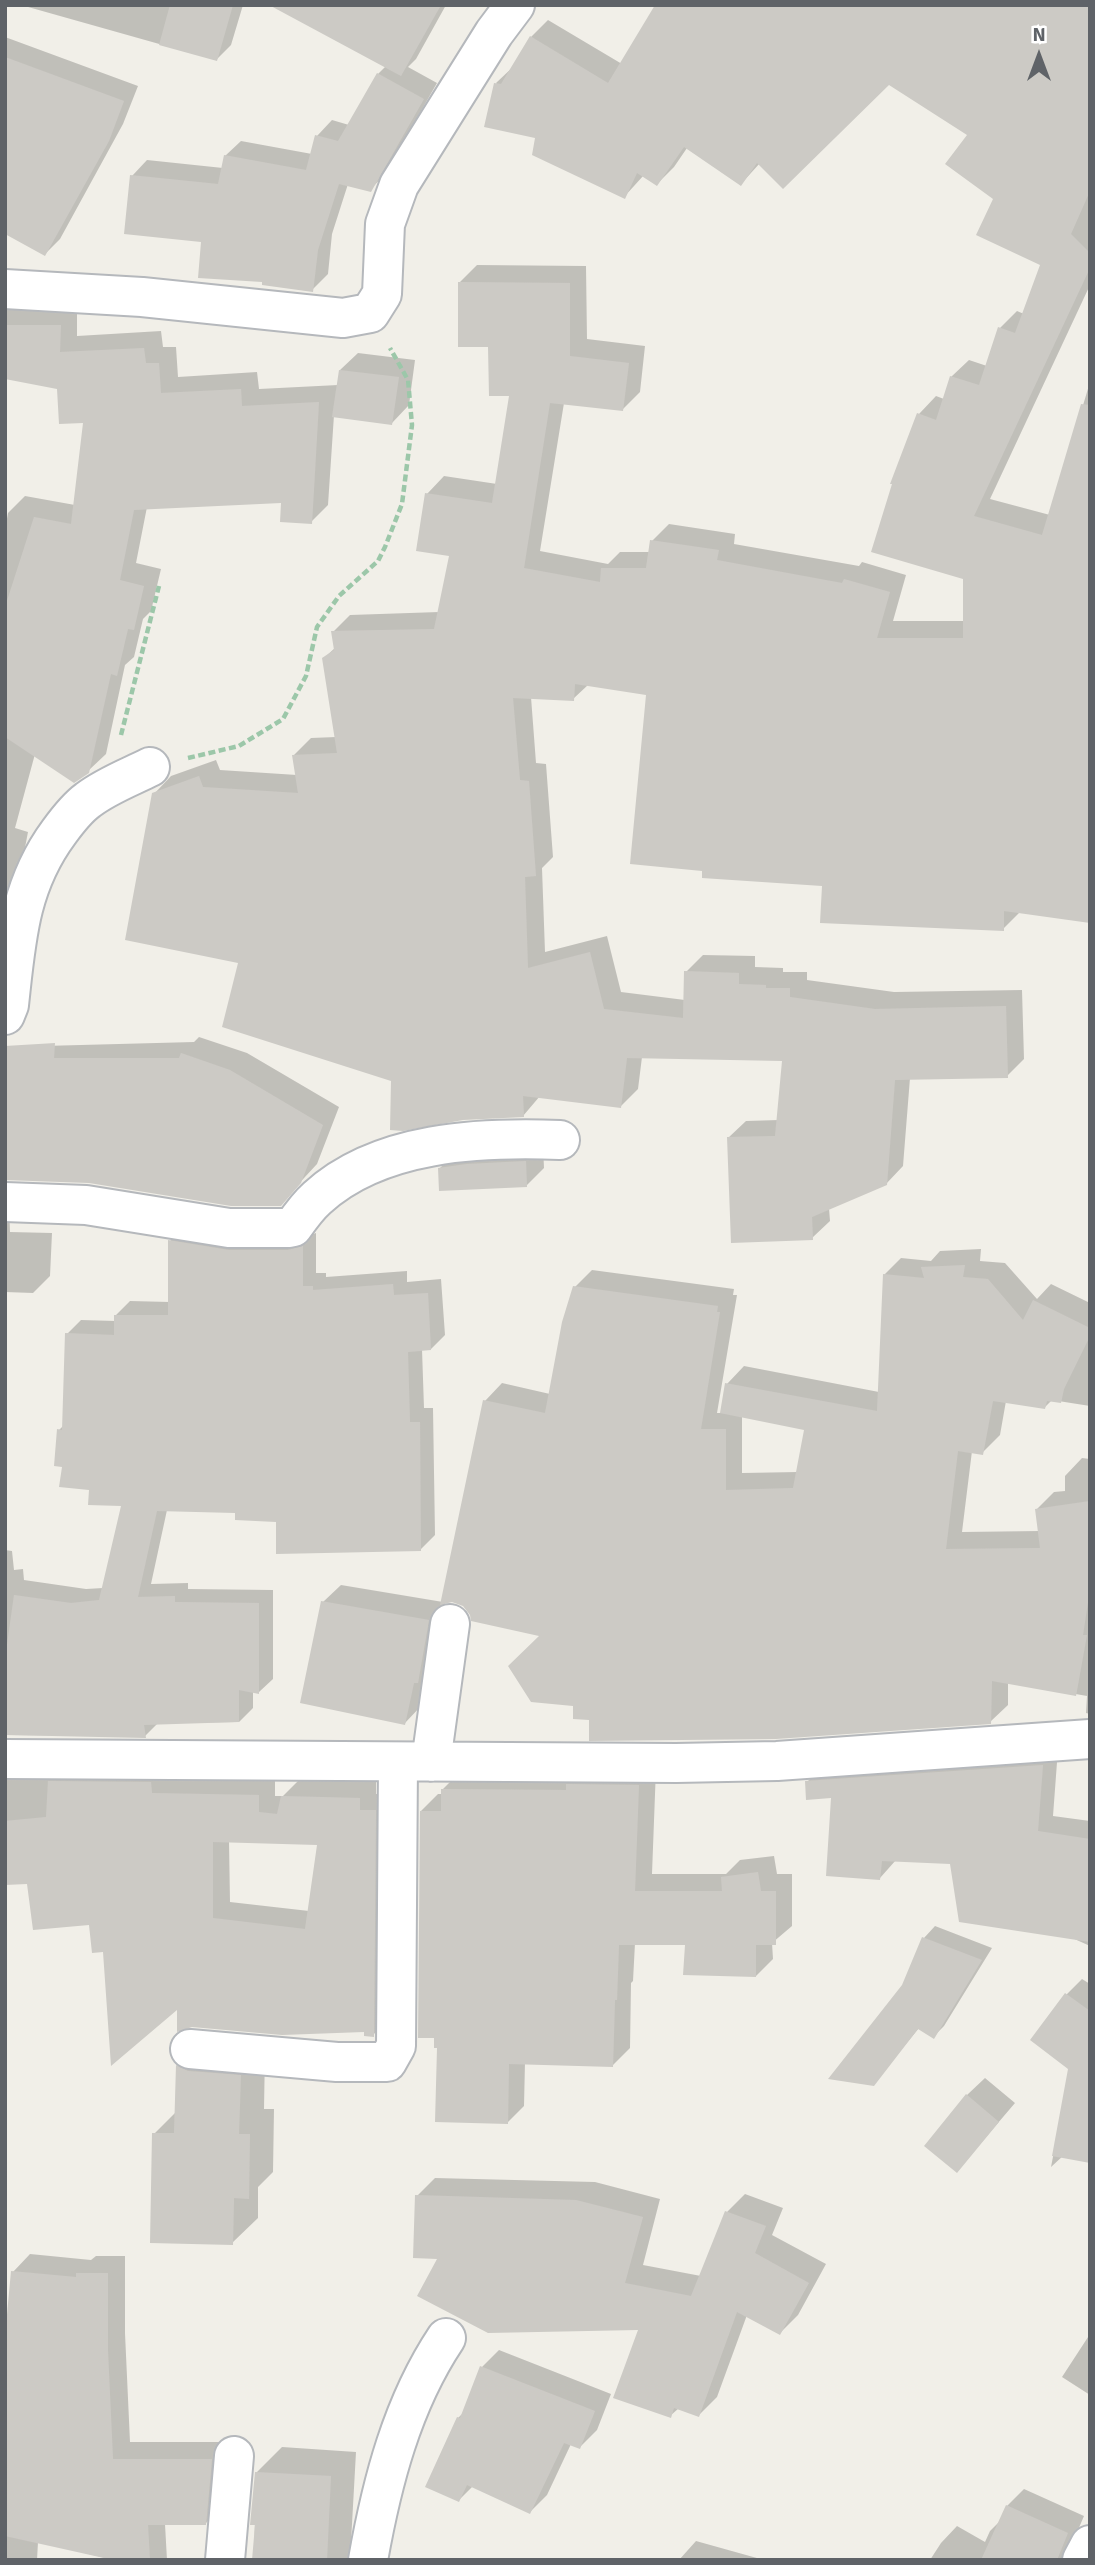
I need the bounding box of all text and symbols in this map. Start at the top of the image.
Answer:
north arrow [1004,21,1074,91]
text: N [1032,23,1046,47]

